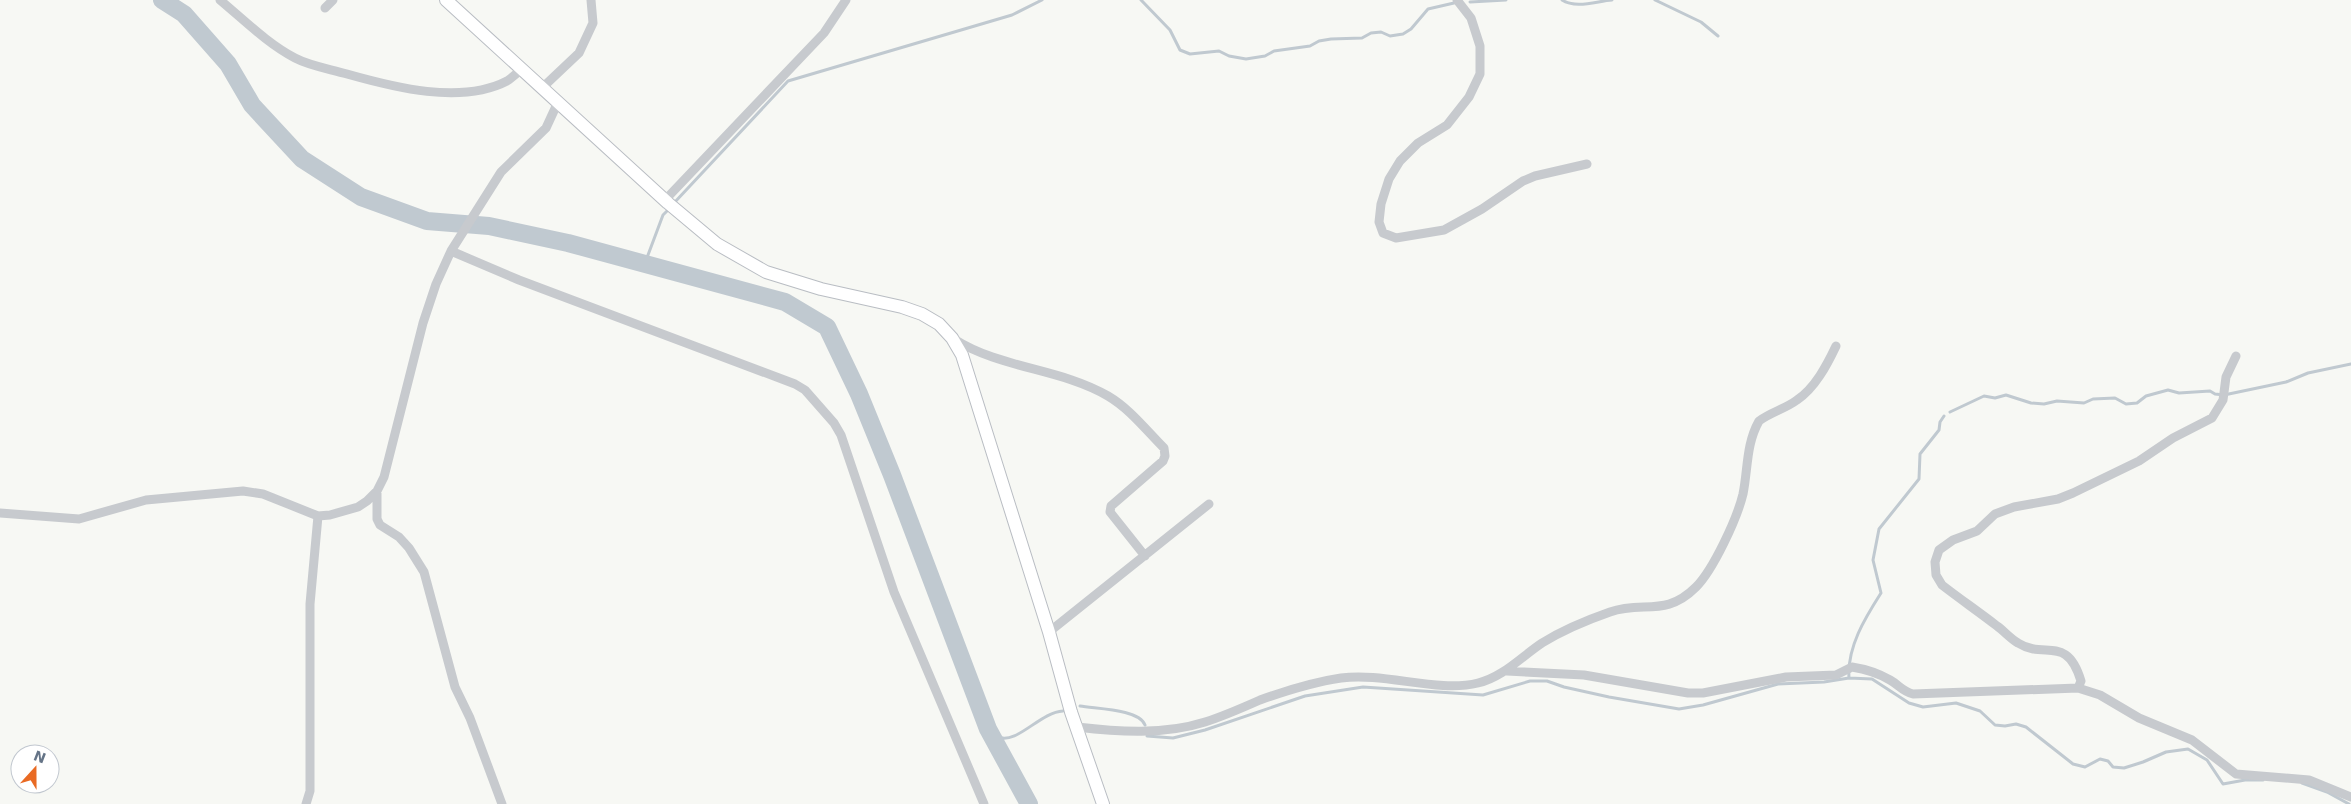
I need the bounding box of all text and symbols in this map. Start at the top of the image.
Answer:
north arrow [10,744,60,794]
text: N [31,747,48,766]

